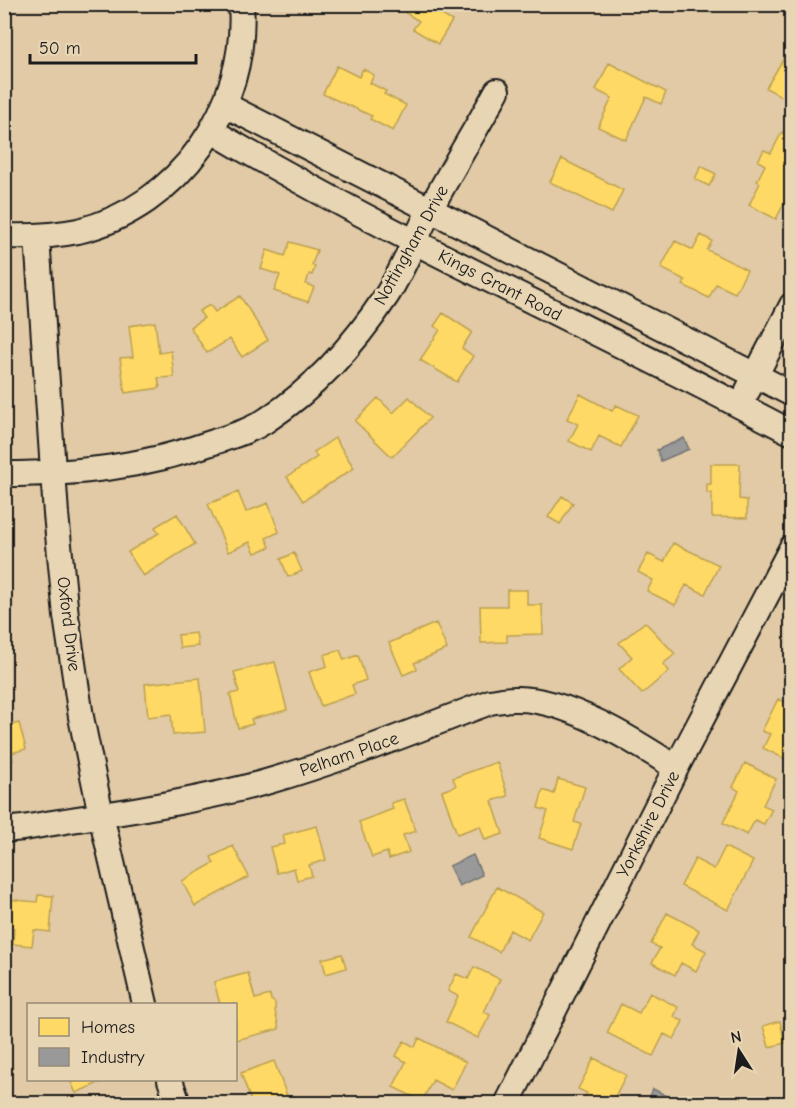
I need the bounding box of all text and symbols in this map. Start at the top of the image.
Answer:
scale bar [30,27,196,65]
text: 50 m [39,38,81,59]
street label: Nottingham Drive [370,182,453,309]
street label: Kings Grant Road [434,245,565,326]
street label: Oxford Drive [52,576,85,673]
street label: Pelham Place [297,728,401,781]
street label: Yorkshire Drive [613,767,684,881]
legend [27,1003,237,1081]
text: Homes [81,1017,135,1038]
north arrow [709,1021,769,1081]
text: N [729,1027,743,1047]
text: Industry [81,1047,146,1068]

